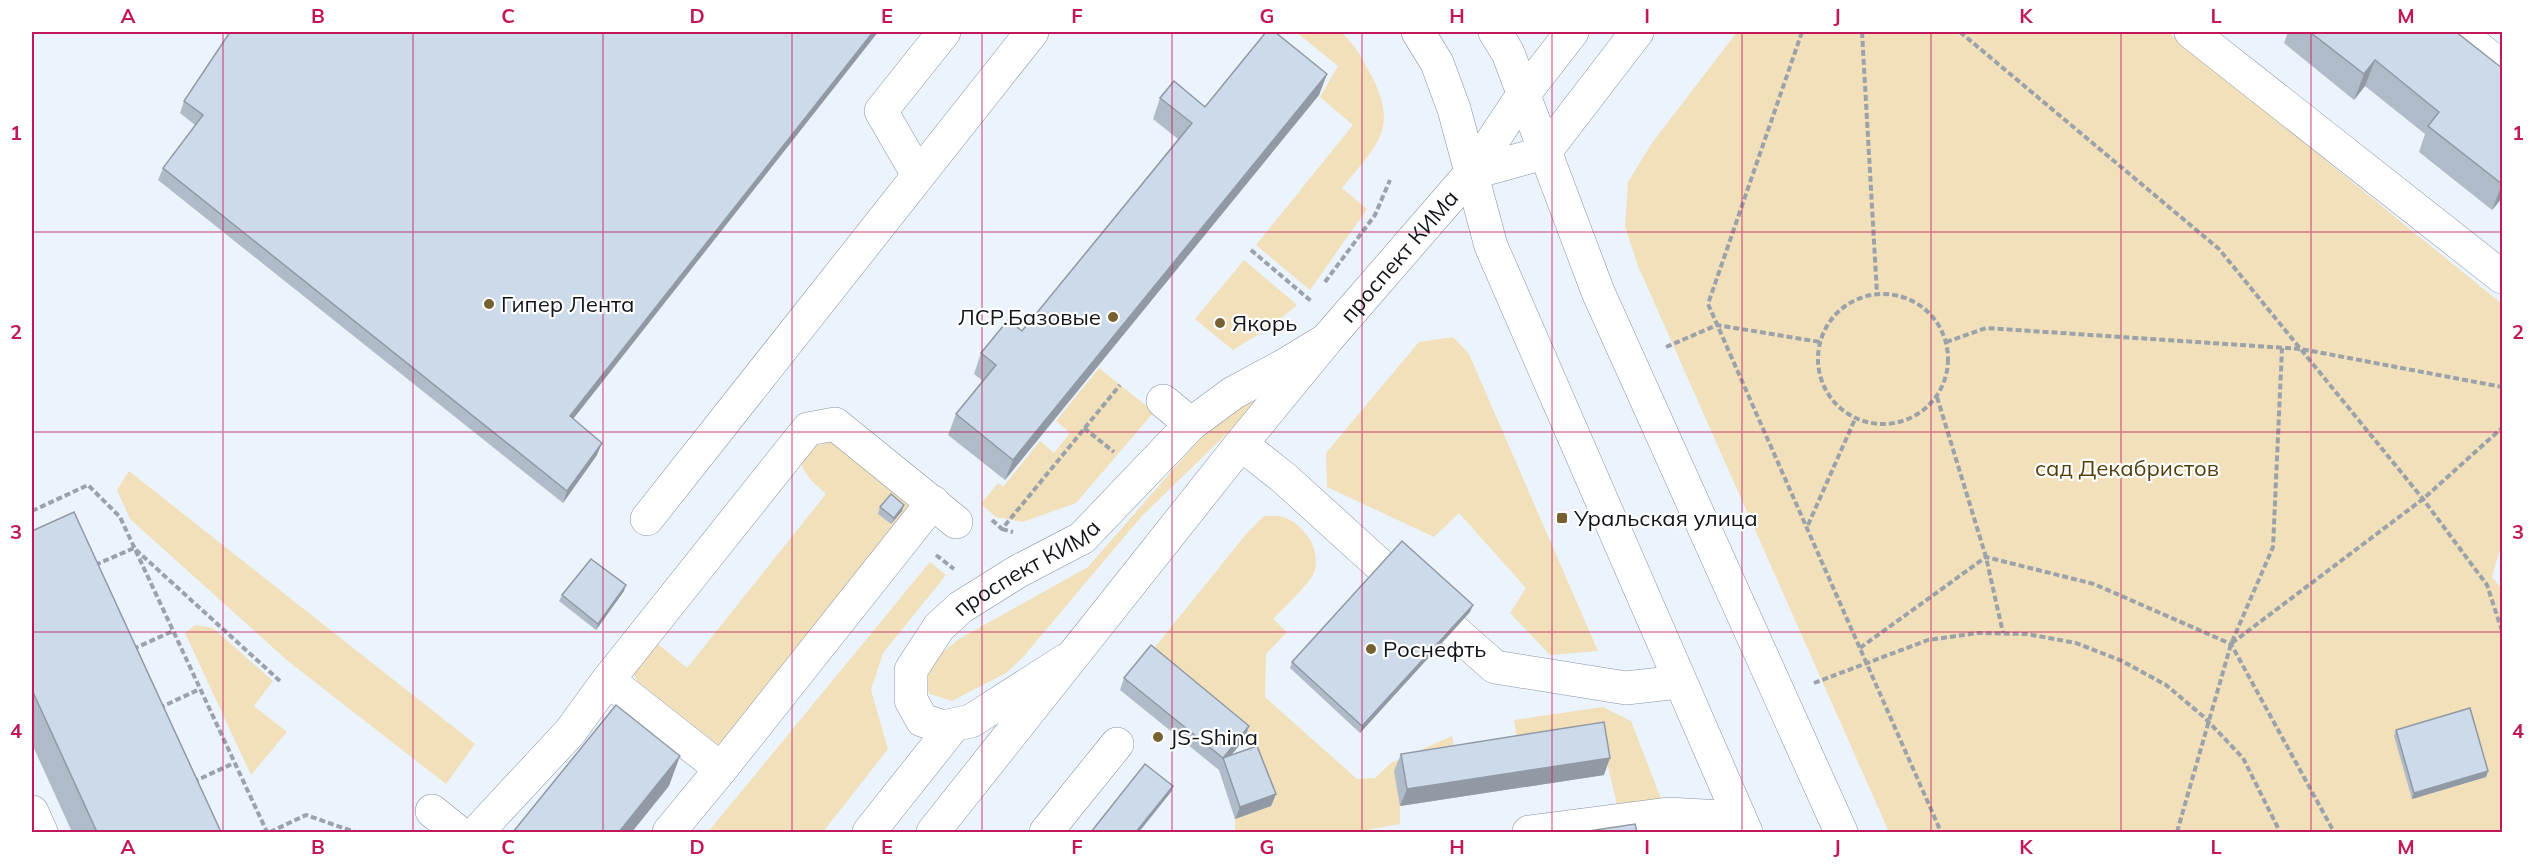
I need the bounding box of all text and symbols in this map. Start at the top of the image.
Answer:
text: A [121,3,136,28]
text: B [311,3,325,28]
text: C [501,3,515,28]
text: D [689,3,705,28]
text: E [881,3,893,28]
text: F [1071,3,1083,28]
text: G [1260,3,1274,28]
text: H [1449,3,1465,28]
text: I [1644,3,1650,28]
text: J [1833,3,1841,28]
text: K [2019,3,2033,28]
text: L [2210,3,2222,28]
text: M [2397,3,2415,28]
text: 1 [10,120,22,145]
text: 1 [2512,120,2524,145]
street label: проспект КИМа [1334,184,1464,328]
place label: Гипер Лента [501,290,635,318]
marker: Гипер Лента [482,297,496,311]
place label: ЛСР.Базовые [958,303,1101,331]
place label: Якорь [1232,309,1297,337]
marker: ЛСР.Базовые [1106,310,1120,324]
marker: Якорь [1213,316,1227,330]
text: 2 [10,319,22,344]
text: 2 [2512,319,2524,344]
park label: сад Декабристов [2035,454,2219,482]
place label: Уральская улица [1573,504,1758,532]
marker: Уральская улица [1555,511,1569,525]
street label: проспект КИМа [947,514,1106,622]
text: 3 [10,519,22,544]
text: 3 [2512,519,2524,544]
place label: Роснефть [1383,635,1486,663]
marker: Роснефть [1364,642,1378,656]
text: 4 [10,718,22,743]
text: 4 [2512,718,2524,743]
place label: JS-Shina [1170,723,1258,751]
marker: JS-Shina [1151,730,1165,744]
text: A [121,834,136,859]
text: B [311,834,325,859]
text: C [501,834,515,859]
text: D [689,834,705,859]
text: E [881,834,893,859]
text: F [1071,834,1083,859]
text: G [1260,834,1274,859]
text: H [1449,834,1465,859]
text: I [1644,834,1650,859]
text: J [1833,834,1841,859]
text: K [2019,834,2033,859]
text: L [2210,834,2222,859]
text: M [2397,834,2415,859]

